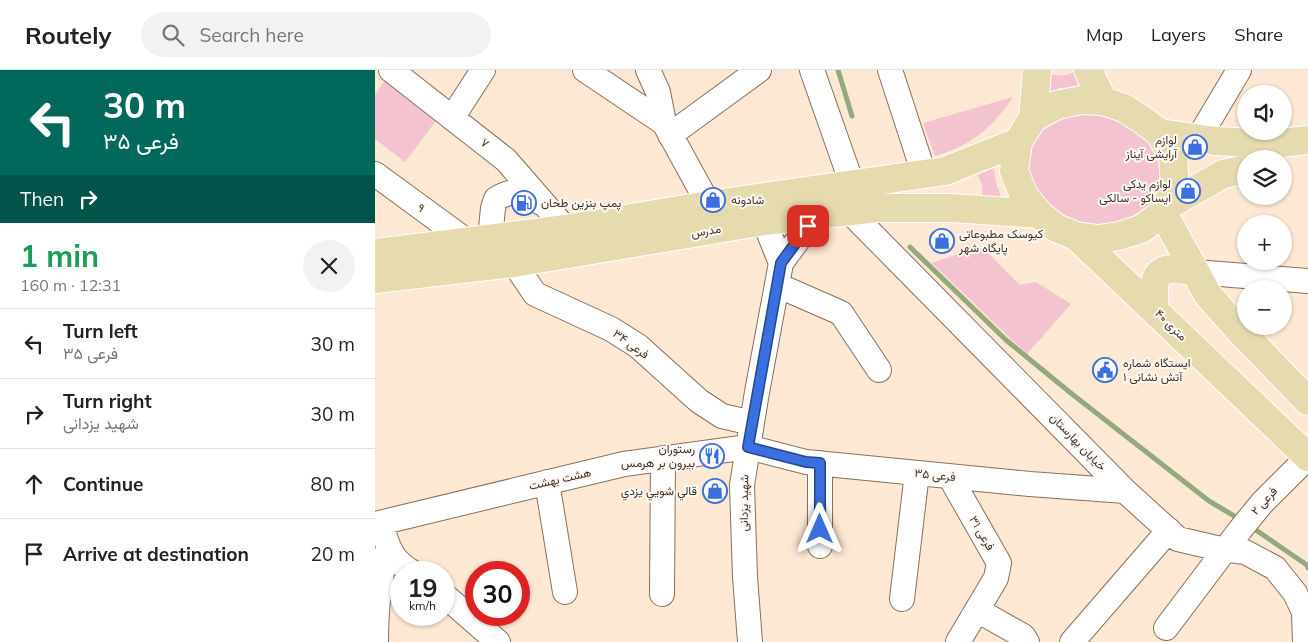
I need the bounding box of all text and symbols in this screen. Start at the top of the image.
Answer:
search box [141,12,491,57]
text: Routely [25,20,111,50]
icon: search [159,21,187,49]
text: Search here [199,23,304,47]
text: Map [1086,23,1123,46]
text: Layers [1151,23,1206,46]
text: Share [1234,23,1283,46]
text: 30 m [103,83,186,127]
map controls [1237,85,1292,335]
button: sound [1237,85,1292,140]
icon: left [20,90,85,155]
text: فرعی ۳۵ [103,127,179,155]
place label: لوازم آرایشی آیناز [1125,132,1178,162]
shop icon: لوازم آرایشی آیناز [1182,134,1208,160]
street label: ۷ [478,135,493,151]
button: layers [1237,150,1292,205]
place label: لوازم یدکی ایساکو - سالکی [1099,176,1171,206]
shop icon: لوازم یدکی ایساکو - سالکی [1175,178,1201,204]
icon: right [74,185,102,213]
text: Then [20,187,64,211]
shop icon: شادونه [700,187,726,213]
fuel station icon: پمپ بنزین طحان [511,190,537,216]
place label: شادونه [731,192,764,208]
place label: پمپ بنزین طحان [541,195,622,211]
street label: ۹ [415,200,428,215]
pin [787,205,829,247]
icon: arrive [794,212,822,240]
button: + [1237,215,1292,270]
street label: مدرس [690,221,722,241]
place label: کیوسک مطبوعاتی پایگاه شهر [958,226,1043,256]
shop icon: کیوسک مطبوعاتی پایگاه شهر [929,228,955,254]
text: 1 min [20,237,99,275]
button: close [303,240,355,292]
text: 160 m · 12:31 [20,275,121,295]
button: − [1237,280,1292,335]
street label: ۴۰ متری [1151,306,1191,344]
text: Turn left [63,319,138,343]
street label: فرعی ۳۴ [610,325,652,363]
icon: left [20,330,48,358]
text: 30 m [311,332,355,356]
text: فرعی ۳۵ [63,343,118,363]
place label: ایستگاه شماره ۱ آتش نشانی [1123,355,1190,385]
public building icon: ایستگاه شماره ۱ آتش نشانی [1092,357,1118,383]
text: Turn right [63,389,152,413]
icon: right [20,400,48,428]
text: 30 m [311,402,355,426]
street label: خیابان بهارستان [1046,410,1110,474]
text: شهید یزدانی [63,413,139,433]
place label: رستوران بیرون بر هرمس [621,441,695,471]
restaurant icon: رستوران بیرون بر هرمس [699,443,725,469]
street label: هشت بهشت [527,464,593,494]
street label: فرعی ۳۵ [914,465,956,485]
icon: ahead [20,470,48,498]
text: Continue [63,472,143,496]
text: 80 m [311,472,355,496]
street label: شهید یزدانی [736,474,752,532]
shop icon: قالي شويي يزدي [702,478,728,504]
place label: قالي شويي يزدي [621,483,697,501]
street label: فرعی ۲ [1247,484,1281,518]
position arrow [793,502,845,554]
street label: فرعی ۳۱ [966,513,998,553]
icon: arrive [20,540,48,568]
text: Arrive at destination [63,542,249,566]
text: 20 m [311,542,355,566]
speed limit sign: 30 [465,561,530,626]
text: 19 [407,572,438,603]
text: km/h [409,598,436,613]

